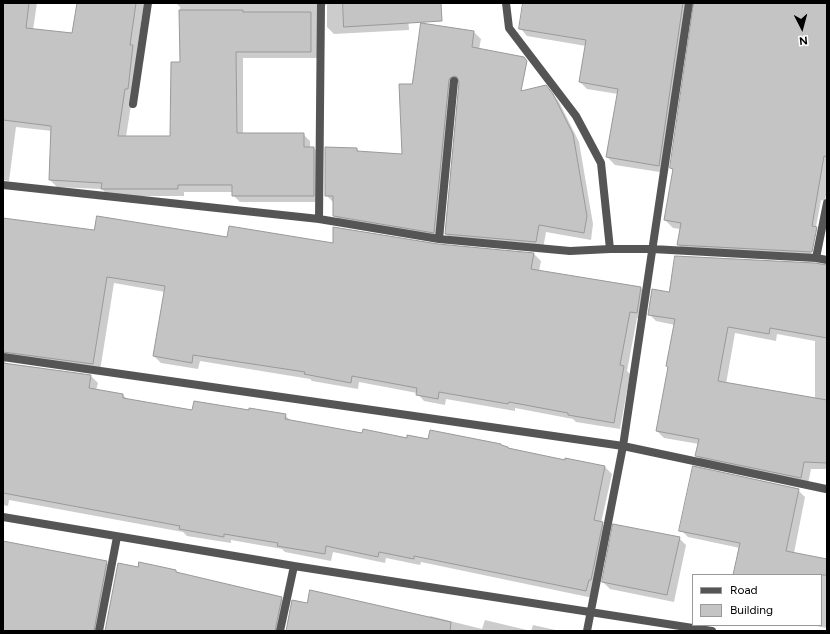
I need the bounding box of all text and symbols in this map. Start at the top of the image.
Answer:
north arrow [782,8,822,48]
text: N [798,34,808,47]
legend [692,574,822,626]
text: Road [730,583,758,597]
text: Building [730,603,773,617]

